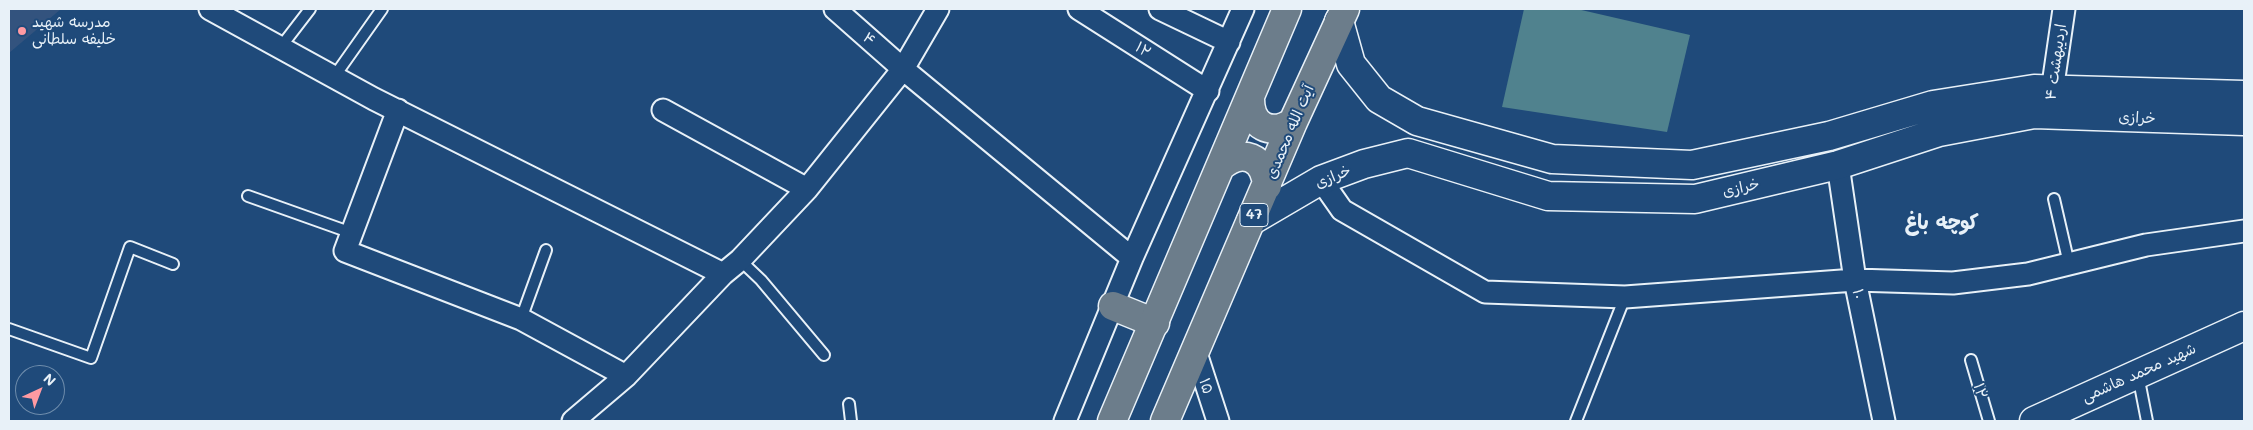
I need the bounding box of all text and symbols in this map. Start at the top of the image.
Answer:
place label: مدرسه شهید خلیفه سلطانی [32,13,116,48]
street label: اردیبهشت ۴ [2042,23,2070,101]
marker: مدرسه شهید خلیفه سلطانی [16,25,28,37]
street label: ۴ [859,29,879,49]
street label: ۱۲ [1132,38,1154,62]
street label: آیت الله محمدی [1262,82,1318,182]
street label: خرازی [2118,108,2156,128]
street label: خرازی [1312,161,1354,193]
street label: خرازی [1721,175,1761,201]
road number: 47 [1240,204,1268,226]
district label: کوچه باغ [1905,211,1979,235]
street label: ۱۰ [1848,287,1868,301]
street label: شهید محمد هاشمی [2079,340,2199,406]
north arrow [15,365,65,415]
text: N [40,369,60,390]
street label: ۱۵ [1195,376,1217,396]
street label: ۱۲ [1969,381,1991,401]

